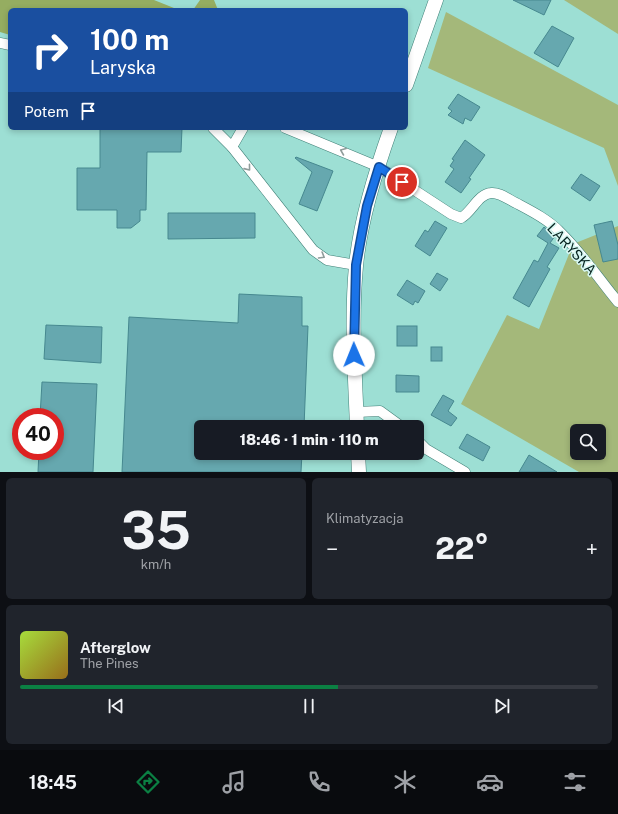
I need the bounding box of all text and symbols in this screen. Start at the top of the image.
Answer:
text: 100 m [90,23,169,56]
icon: right [24,24,76,76]
text: Laryska [90,57,156,78]
icon: arrive [77,100,99,122]
text: Potem [24,103,69,120]
one-way arrow [339,148,346,156]
one-way arrow [244,163,251,170]
pin [385,165,419,199]
icon: arrive [391,171,413,193]
street label: LARYSKA [544,220,600,278]
one-way arrow [318,252,325,259]
position arrow [333,334,375,376]
speed limit sign: 40 [12,408,64,460]
map controls [570,424,606,460]
button: search [570,424,606,460]
text: 18:46 · 1 min · 110 m [239,431,379,448]
text: 35 [121,500,191,561]
text: Klimatyzacja [326,511,403,526]
text: 22° [435,530,489,566]
text: − [326,536,338,562]
text: + [586,536,598,562]
text: km/h [141,557,171,572]
text: Afterglow [80,639,151,656]
text: The Pines [80,656,139,671]
icon: previous [105,695,127,717]
icon: pause [298,695,320,717]
icon: next [491,695,513,717]
icon: directions [134,768,162,796]
icon: music [220,768,248,796]
icon: phone [305,768,333,796]
icon: climate [391,768,419,796]
icon: car [476,768,504,796]
icon: filters [561,768,589,796]
text: 18:45 [29,772,77,793]

